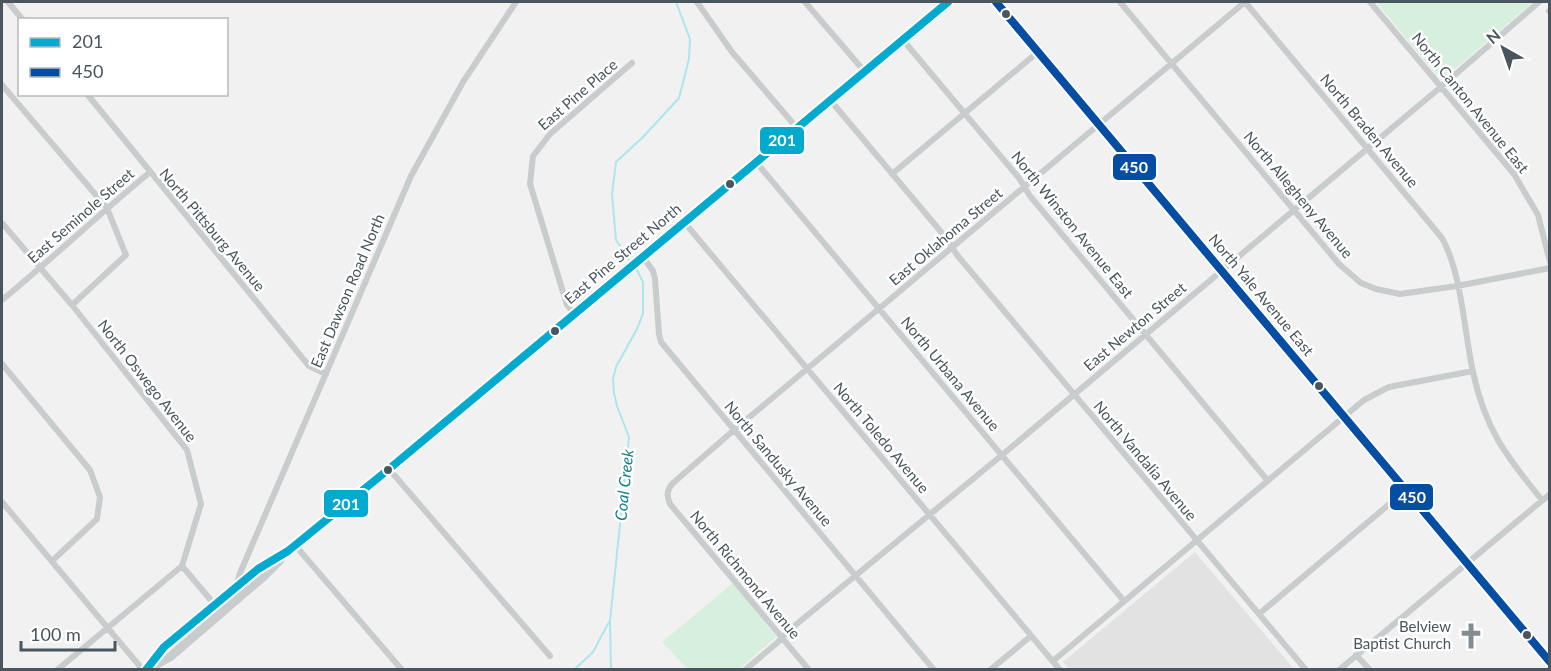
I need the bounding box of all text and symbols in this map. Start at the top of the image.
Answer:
unlabelled marker [1000,8,1012,20]
legend [18,18,228,96]
north arrow [1473,18,1533,78]
street label: North Canton Avenue East [1408,29,1532,177]
text: 201 [72,30,103,52]
street label: East Pine Place [534,55,621,134]
text: 450 [72,60,103,82]
street label: North Braden Avenue [1317,70,1423,191]
line badge: 201 [759,126,805,155]
street label: North Allegheny Avenue [1240,127,1357,261]
text: 201 [768,130,796,149]
street label: North Winston Avenue East [1008,147,1138,302]
line badge: 450 [1112,153,1157,181]
text: 450 [1120,157,1148,176]
street label: East Seminole Street [23,164,138,266]
street label: North Pittsburg Avenue [156,164,270,295]
unlabelled marker [724,178,736,190]
street label: East Oklahoma Street [885,183,1006,289]
street label: East Pine Street North [560,199,684,307]
street label: East Dawson Road North [306,211,388,370]
street label: North Yale Avenue East [1206,230,1318,359]
street label: East Newton Street [1079,278,1190,374]
street label: North Urbana Avenue [898,313,1004,434]
street label: North Oswego Avenue [95,316,201,445]
unlabelled marker [549,325,561,337]
street label: North Toledo Avenue [830,378,933,497]
unlabelled marker [1313,380,1325,392]
street label: North Sandusky Avenue [721,397,836,530]
street label: North Vandalia Avenue [1090,397,1201,524]
water label: Coal Creek [610,448,637,522]
unlabelled marker [382,464,394,476]
line badge: 450 [1389,483,1434,511]
text: 450 [1398,487,1426,506]
line badge: 201 [323,489,369,518]
text: 201 [332,494,360,513]
street label: North Richmond Avenue [687,507,805,642]
scale bar [21,614,116,652]
place label: Belview Baptist Church [1353,617,1451,652]
church icon: Belview Baptist Church [1456,621,1486,651]
text: 100 m [30,623,81,645]
unlabelled marker [1521,629,1533,641]

